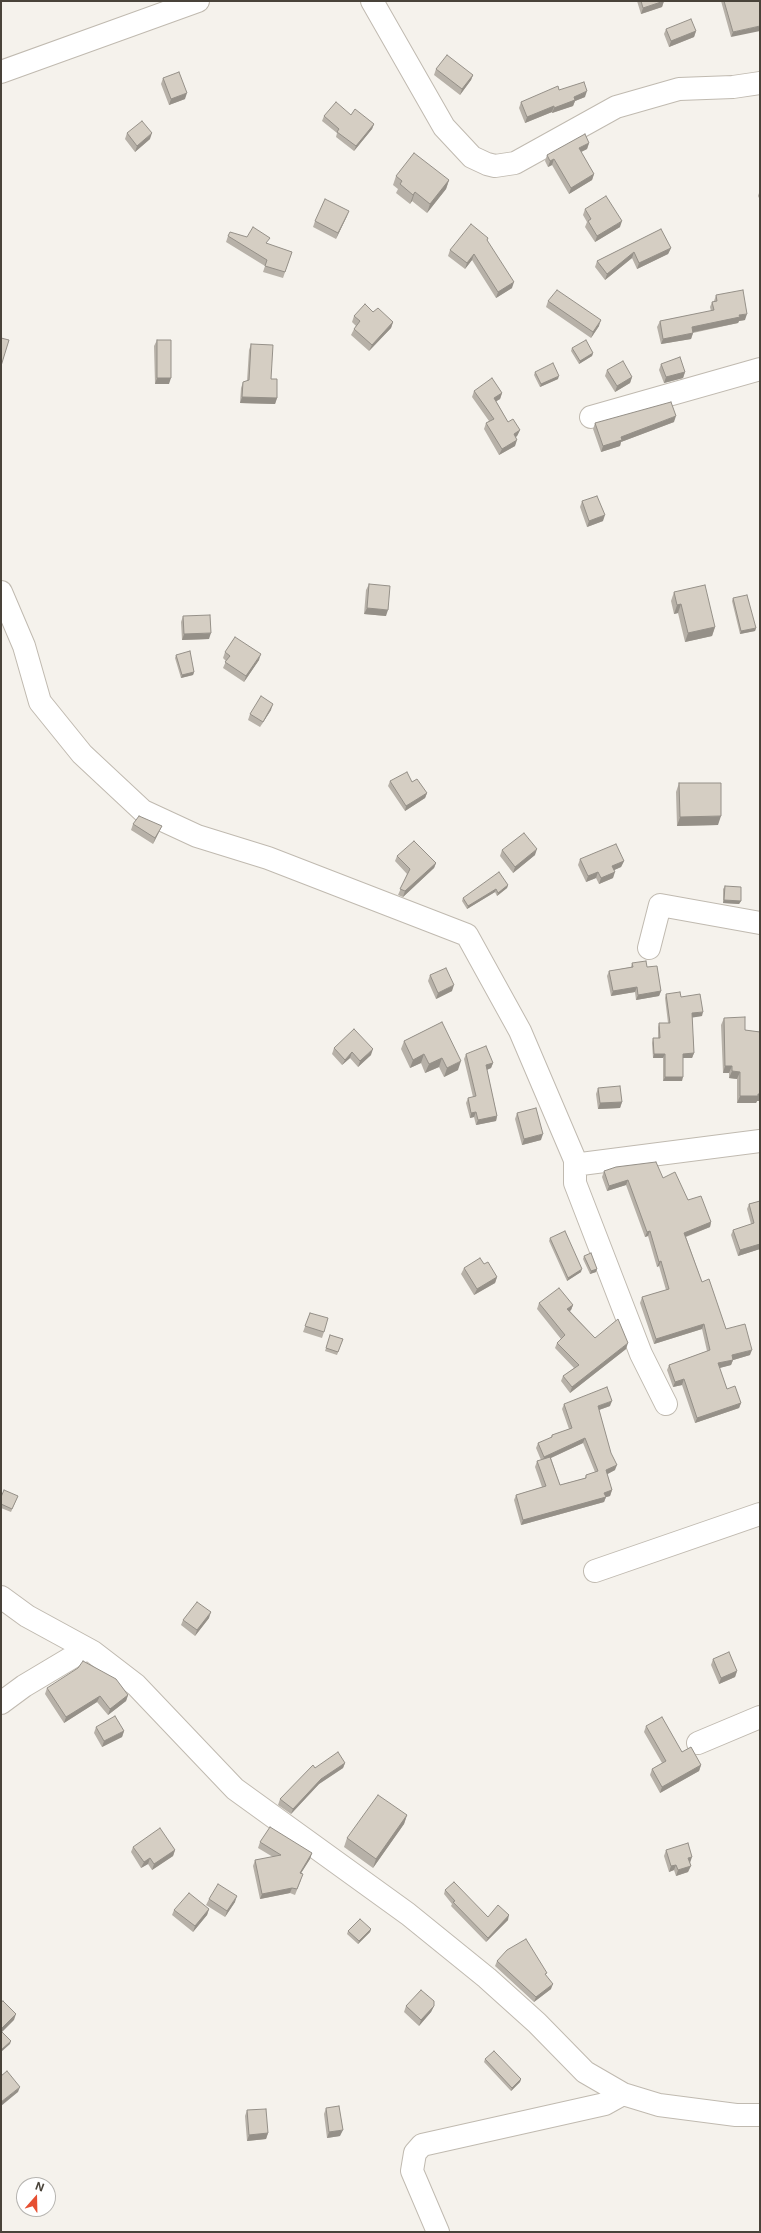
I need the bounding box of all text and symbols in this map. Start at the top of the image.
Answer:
north arrow [16,2177,56,2217]
text: N [33,2179,46,2195]

